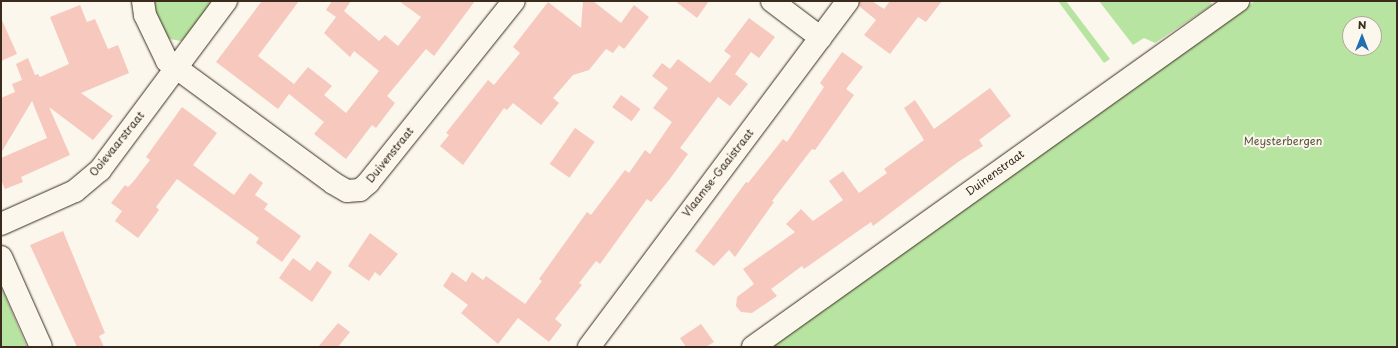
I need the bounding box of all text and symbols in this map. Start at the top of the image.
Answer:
north arrow [1342,16,1382,56]
text: N [1358,16,1366,33]
street label: Ooievaarstraat [87,109,147,179]
street label: Duivenstraat [364,125,416,185]
street label: Vlaamse-Gaaistraat [680,126,756,220]
park label: Meysterbergen [1244,134,1322,148]
street label: Duinenstraat [963,147,1027,199]

